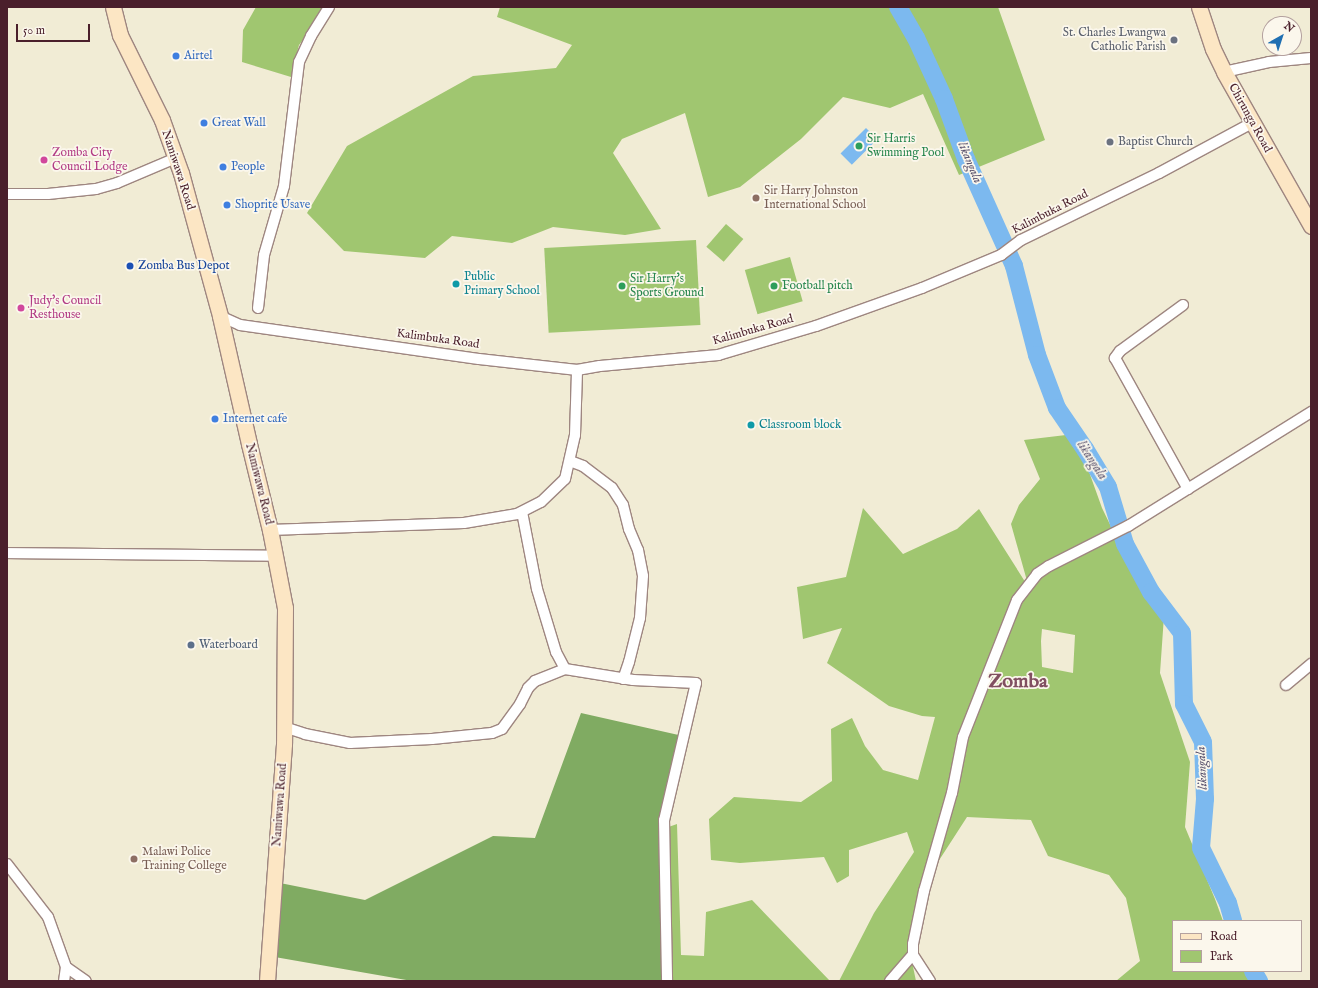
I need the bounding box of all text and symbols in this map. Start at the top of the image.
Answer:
scale bar [18,16,92,42]
north arrow [1262,16,1302,56]
text: N [1281,19,1297,36]
text: 50 m [23,23,45,38]
place label: St. Charles Lwangwa Catholic Parish [1063,26,1166,54]
marker: St. Charles Lwangwa Catholic Parish [1169,35,1179,45]
place label: Airtel [184,49,213,63]
marker: Airtel [171,51,181,61]
street label: Chirunga Road [1225,81,1275,155]
place label: Great Wall [212,116,266,130]
marker: Great Wall [199,118,209,128]
street label: Namiwawa Road [158,128,198,212]
place label: Sir Harris Swimming Pool [867,132,944,160]
place label: Baptist Church [1118,135,1193,149]
marker: Baptist Church [1105,137,1115,147]
water label: likangala [953,140,985,186]
marker: Sir Harris Swimming Pool [854,141,864,151]
place label: Zomba City Council Lodge [52,146,127,174]
marker: Zomba City Council Lodge [39,155,49,165]
place label: People [231,160,265,174]
marker: People [218,162,228,172]
place label: Sir Harry Johnston International School [764,184,866,212]
street label: Kalimbuka Road [1010,187,1090,237]
marker: Sir Harry Johnston International School [751,193,761,203]
place label: Shoprite Usave [235,198,310,212]
marker: Shoprite Usave [222,200,232,210]
place label: Zomba Bus Depot [138,259,230,273]
marker: Zomba Bus Depot [125,261,135,271]
place label: Public Primary School [464,270,540,298]
place label: Sir Harry's Sports Ground [630,272,704,300]
marker: Public Primary School [451,279,461,289]
place label: Football pitch [782,279,853,293]
marker: Sir Harry's Sports Ground [617,281,627,291]
marker: Football pitch [769,281,779,291]
place label: Judy's Council Resthouse [29,294,101,322]
marker: Judy's Council Resthouse [16,303,26,313]
street label: Kalimbuka Road [711,312,795,348]
street label: Kalimbuka Road [396,326,480,352]
place label: Internet cafe [223,412,287,426]
marker: Internet cafe [210,414,220,424]
place label: Classroom block [759,418,841,432]
marker: Classroom block [746,420,756,430]
water label: likangala [1073,439,1109,483]
street label: Namiwawa Road [242,442,276,526]
place label: Waterboard [199,638,258,652]
marker: Waterboard [186,640,196,650]
district label: Zomba [988,669,1048,693]
water label: likangala [1194,746,1212,790]
street label: Namiwawa Road [270,763,290,847]
place label: Malawi Police Training College [142,845,227,873]
marker: Malawi Police Training College [129,854,139,864]
legend [1172,920,1302,972]
text: Road [1210,929,1237,944]
text: Park [1210,949,1233,964]

